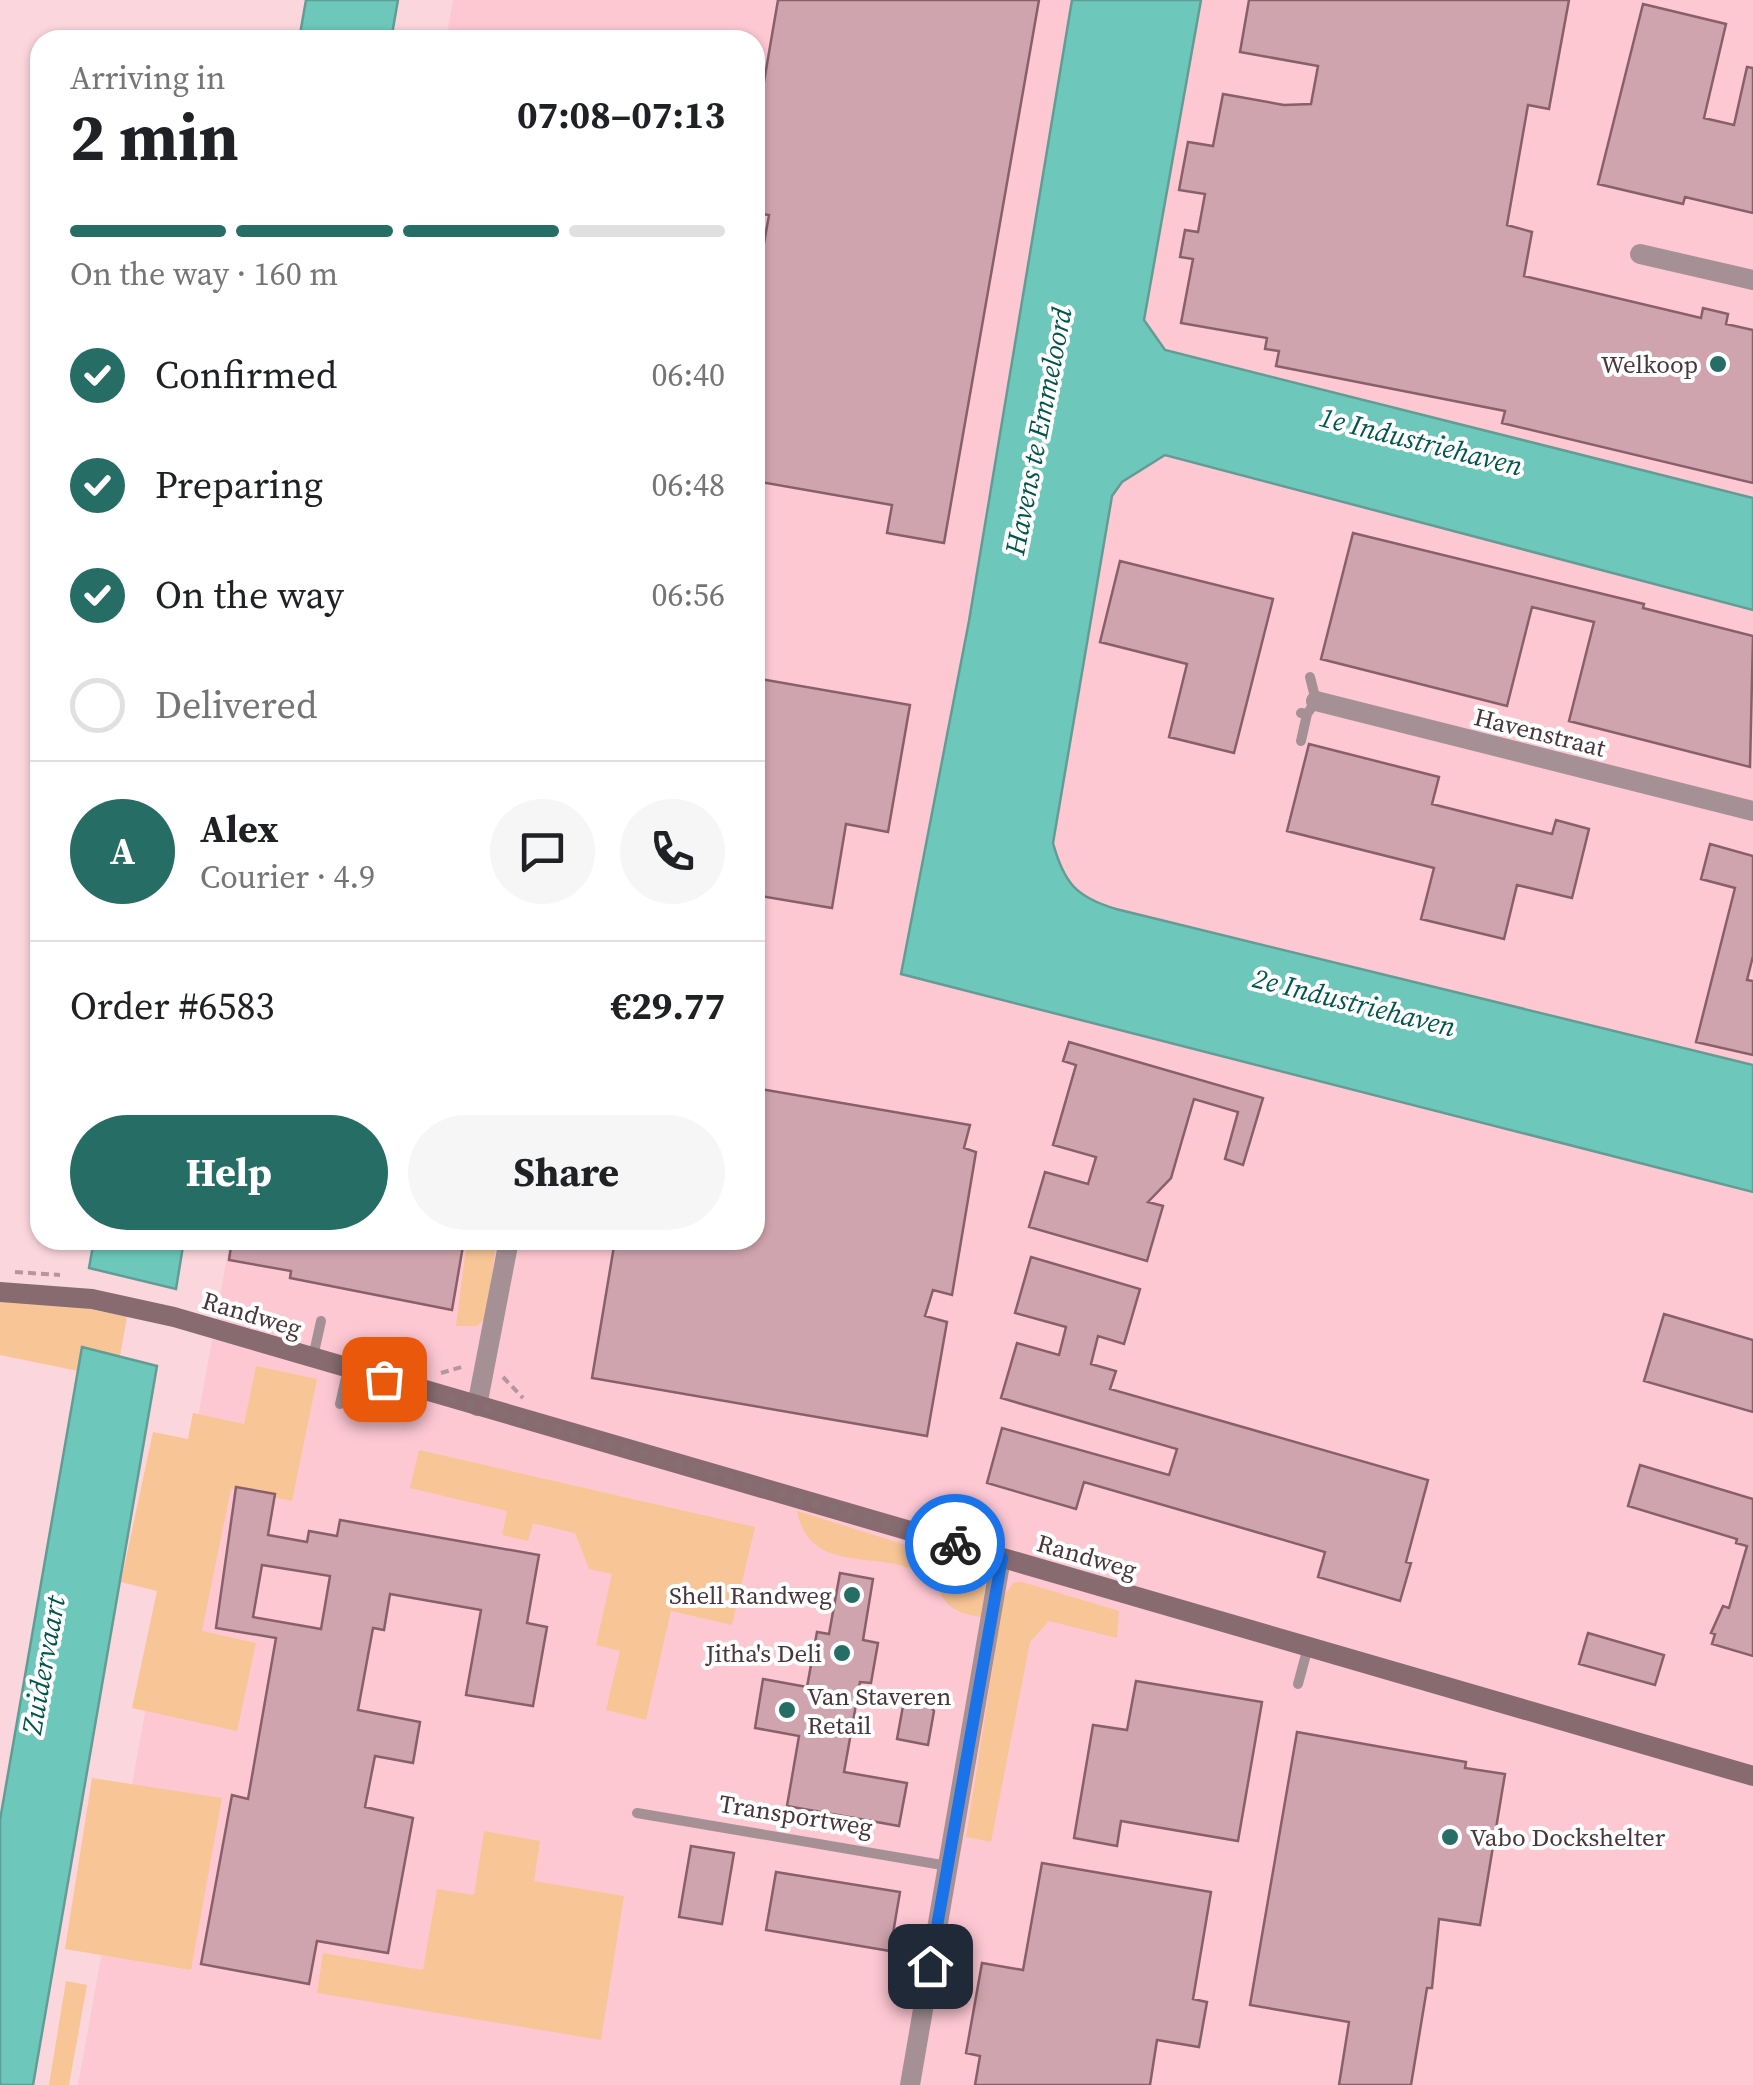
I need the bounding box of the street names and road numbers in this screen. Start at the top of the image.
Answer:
street label: Havenstraat [1471,699,1610,765]
street label: Randweg [198,1283,306,1345]
street label: Randweg [1033,1526,1141,1586]
street label: Transportweg [717,1786,875,1844]

